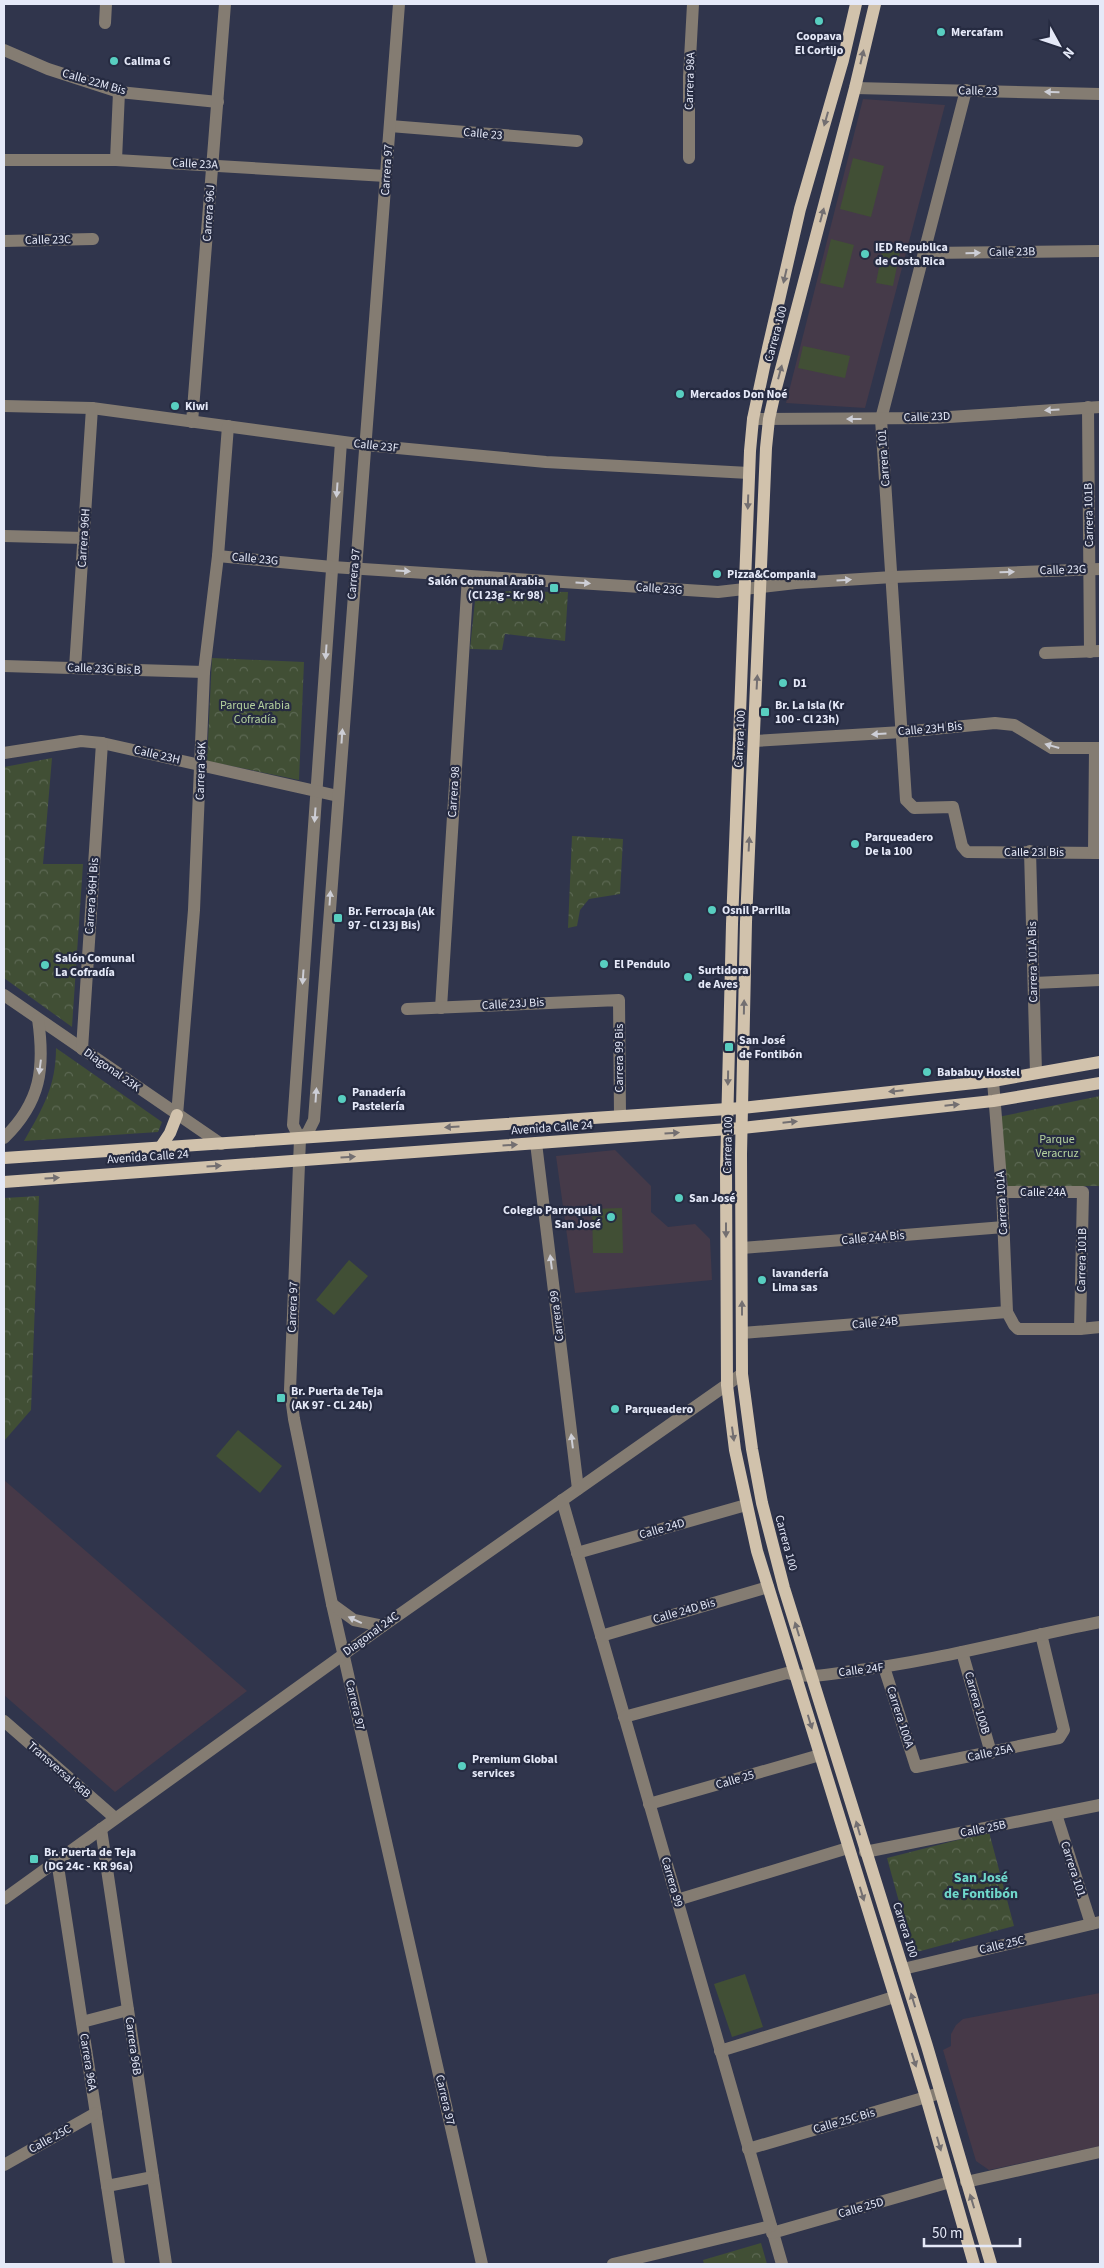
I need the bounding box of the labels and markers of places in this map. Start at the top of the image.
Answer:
marker: Coopava El Cortijo [813,15,825,27]
place label: Mercafam [951,24,1003,41]
marker: Mercafam [935,26,947,38]
place label: Coopava El Cortijo [795,28,844,59]
place label: Calima G [124,53,171,70]
marker: Calima G [108,55,120,67]
place label: IED Republica de Costa Rica [875,239,948,270]
marker: IED Republica de Costa Rica [859,248,871,260]
place label: Mercados Don Noé [690,386,787,403]
marker: Mercados Don Noé [674,388,686,400]
place label: Kiwi [185,398,208,415]
marker: Kiwi [169,400,181,412]
place label: Pizza&Compania [727,566,816,583]
marker: Pizza&Compania [711,568,723,580]
place label: Salón Comunal Arabia (Cl 23g - Kr 98) [428,573,544,604]
marker: Salón Comunal Arabia (Cl 23g - Kr 98) [548,582,560,594]
place label: D1 [793,675,807,692]
marker: D1 [777,677,789,689]
place label: Br. La Isla (Kr 100 - Cl 23h) [775,697,845,728]
marker: Br. La Isla (Kr 100 - Cl 23h) [759,706,771,718]
place label: Parqueadero De la 100 [865,829,934,860]
marker: Parqueadero De la 100 [849,838,861,850]
place label: Osnil Parrilla [722,902,791,919]
place label: Br. Ferrocaja (Ak 97 - Cl 23j Bis) [348,903,435,934]
marker: Osnil Parrilla [706,904,718,916]
marker: Br. Ferrocaja (Ak 97 - Cl 23j Bis) [332,912,344,924]
place label: Salón Comunal La Cofradía [55,950,135,981]
place label: El Pendulo [614,956,671,973]
marker: El Pendulo [598,958,610,970]
marker: Salón Comunal La Cofradía [39,959,51,971]
place label: Surtidora de Aves [698,962,748,993]
marker: Surtidora de Aves [682,971,694,983]
place label: San José de Fontibón [739,1032,803,1063]
marker: San José de Fontibón [723,1041,735,1053]
place label: Bababuy Hostel [937,1064,1020,1081]
marker: Bababuy Hostel [921,1066,933,1078]
place label: Panadería Pastelería [352,1084,406,1115]
marker: Panadería Pastelería [336,1093,348,1105]
place label: San José [689,1190,736,1207]
marker: San José [673,1192,685,1204]
place label: Colegio Parroquial San José [503,1202,602,1233]
marker: Colegio Parroquial San José [605,1211,617,1223]
place label: lavandería Lima sas [772,1265,829,1296]
marker: lavandería Lima sas [756,1274,768,1286]
place label: Br. Puerta de Teja (AK 97 - CL 24b) [291,1383,383,1414]
marker: Br. Puerta de Teja (AK 97 - CL 24b) [275,1392,287,1404]
place label: Parqueadero [625,1401,694,1418]
marker: Parqueadero [609,1403,621,1415]
place label: Premium Global services [472,1751,558,1782]
marker: Premium Global services [456,1760,468,1772]
place label: Br. Puerta de Teja (DG 24c - KR 96a) [44,1844,136,1875]
marker: Br. Puerta de Teja (DG 24c - KR 96a) [28,1853,40,1865]

